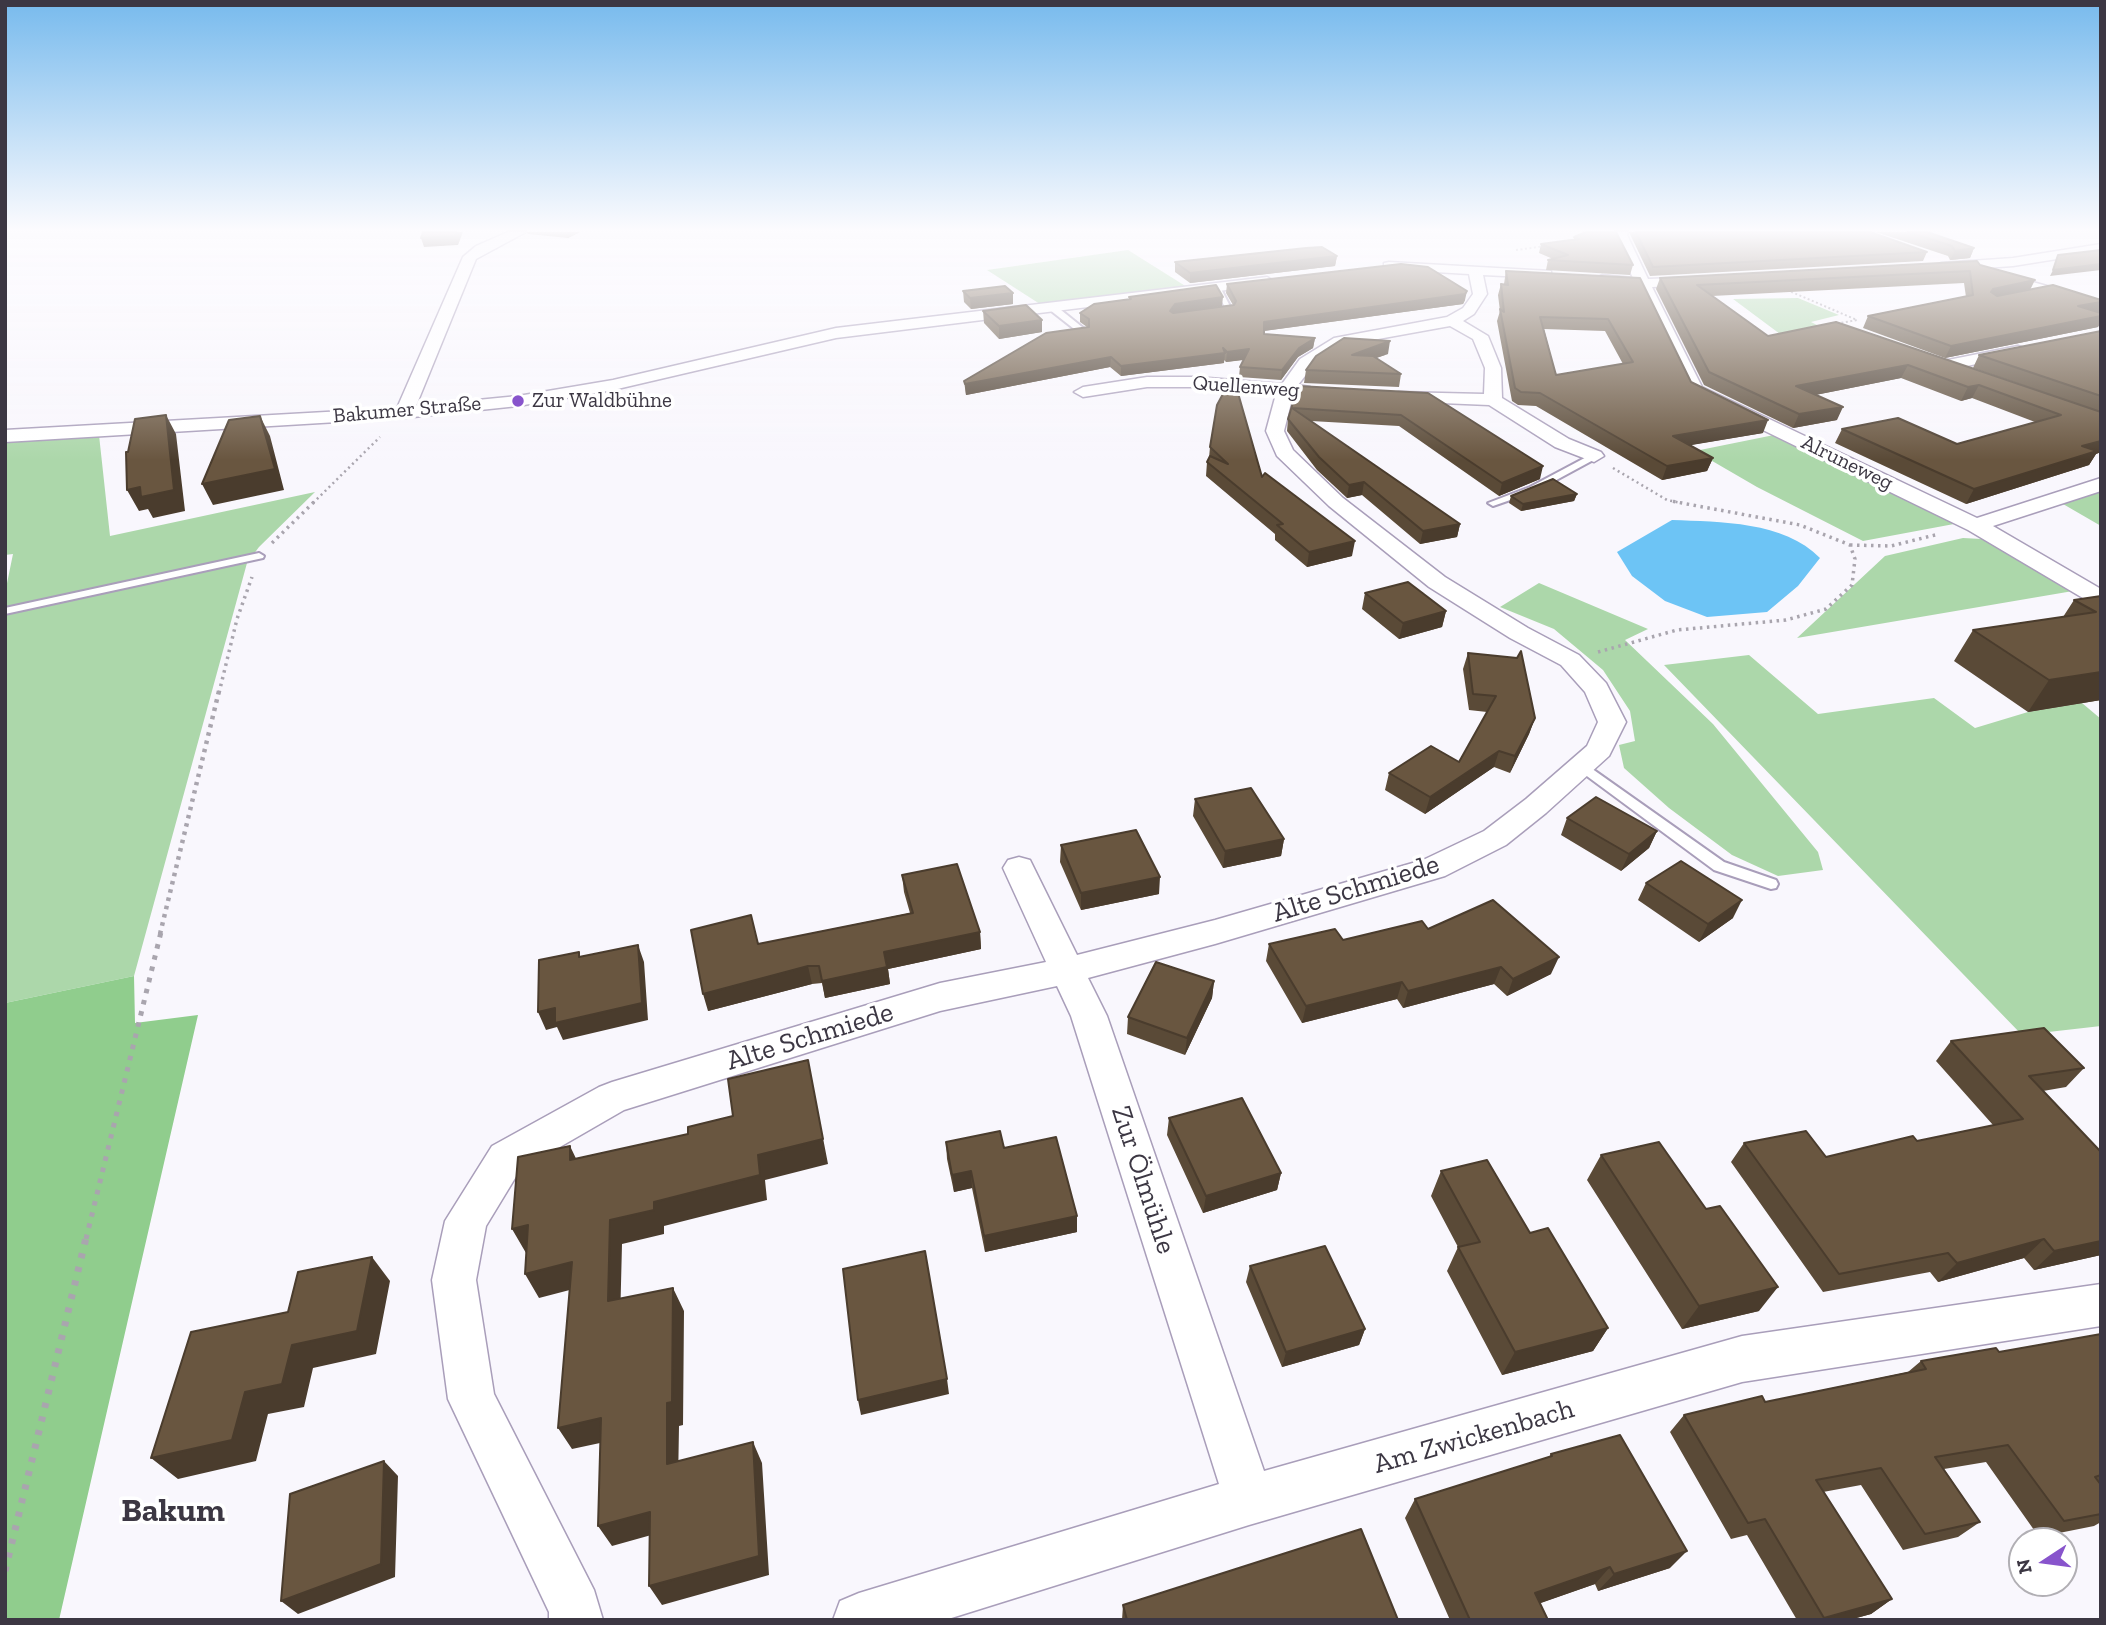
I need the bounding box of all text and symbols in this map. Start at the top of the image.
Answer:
street label: Quellenweg [1192,371,1300,403]
place label: Zur Waldbühne [532,388,672,414]
street label: Bakumer Straße [332,391,482,429]
marker: Zur Waldbühne [510,393,526,409]
street label: Alruneweg [1797,430,1897,496]
street label: Alte Schmiede [1268,848,1444,930]
street label: Alte Schmiede [722,996,898,1078]
street label: Zur Ölmühle [1103,1102,1183,1258]
street label: Am Zwickenbach [1370,1392,1578,1482]
district label: Bakum [121,1492,225,1532]
north arrow [2008,1527,2078,1597]
text: N [2011,1557,2037,1576]

